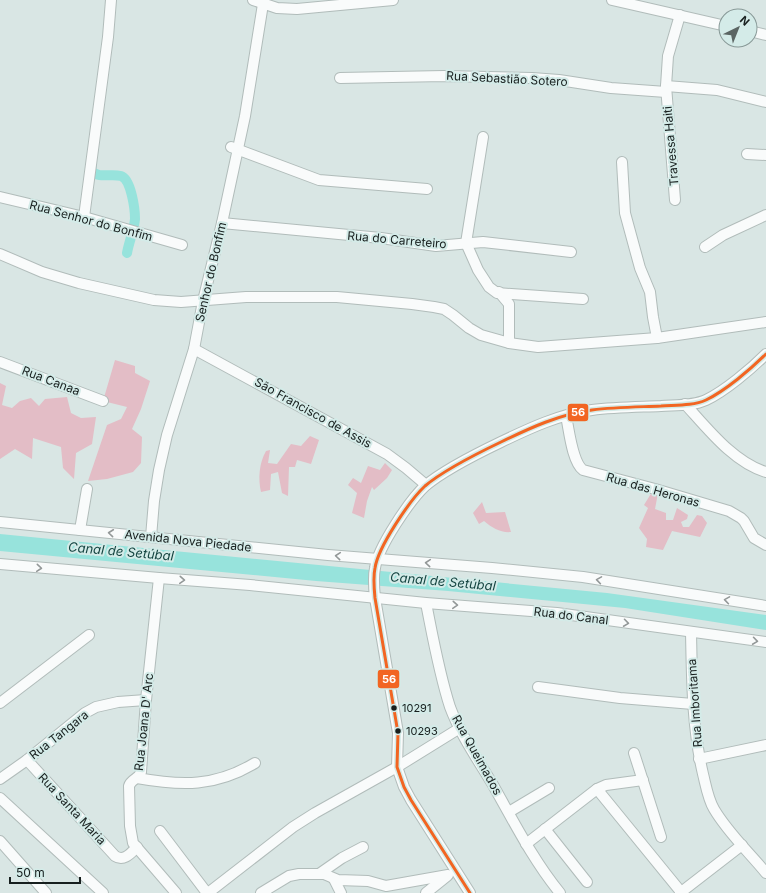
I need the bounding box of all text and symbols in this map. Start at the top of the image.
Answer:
north arrow [718,8,758,48]
text: N [737,13,753,29]
street label: Rua Sebastião Sotero [446,68,568,89]
street label: Travessa Haiti [660,106,681,186]
street label: Rua Senhor do Bonfim [28,197,154,244]
street label: Senhor do Bonfim [192,221,229,323]
street label: Rua do Carreteiro [347,228,447,251]
street label: Rua Canaa [20,363,82,398]
street label: São Francisco de Assis [252,374,374,451]
line badge: 56 [567,403,589,422]
text: 56 [571,405,585,419]
street label: Rua das Heronas [605,469,702,510]
street label: Avenida Nova Piedade [124,526,252,555]
one-way arrow [108,529,114,538]
water label: Canal de Setúbal [68,538,175,564]
one-way arrow [335,551,341,560]
one-way arrow [425,559,431,568]
one-way arrow [36,563,42,572]
water label: Canal de Setúbal [390,568,497,594]
one-way arrow [179,575,185,584]
one-way arrow [596,576,602,585]
one-way arrow [724,596,731,605]
one-way arrow [452,601,458,610]
street label: Rua do Canal [533,603,609,628]
one-way arrow [623,618,629,627]
one-way arrow [752,636,758,645]
street label: Rua Imboritama [684,658,705,748]
line badge: 56 [377,669,400,689]
street label: Rua Joana D' Arc [131,672,156,772]
text: 56 [382,672,396,686]
place label: 10291 [402,701,431,715]
marker: 10291 [389,703,399,713]
street label: Rua Tangara [26,707,91,762]
street label: Rua Queimados [449,712,506,797]
place label: 10293 [406,724,438,738]
marker: 10293 [393,726,403,736]
street label: Rua Santa Maria [35,770,109,848]
scale bar [10,859,80,885]
text: 50 m [16,865,45,880]

